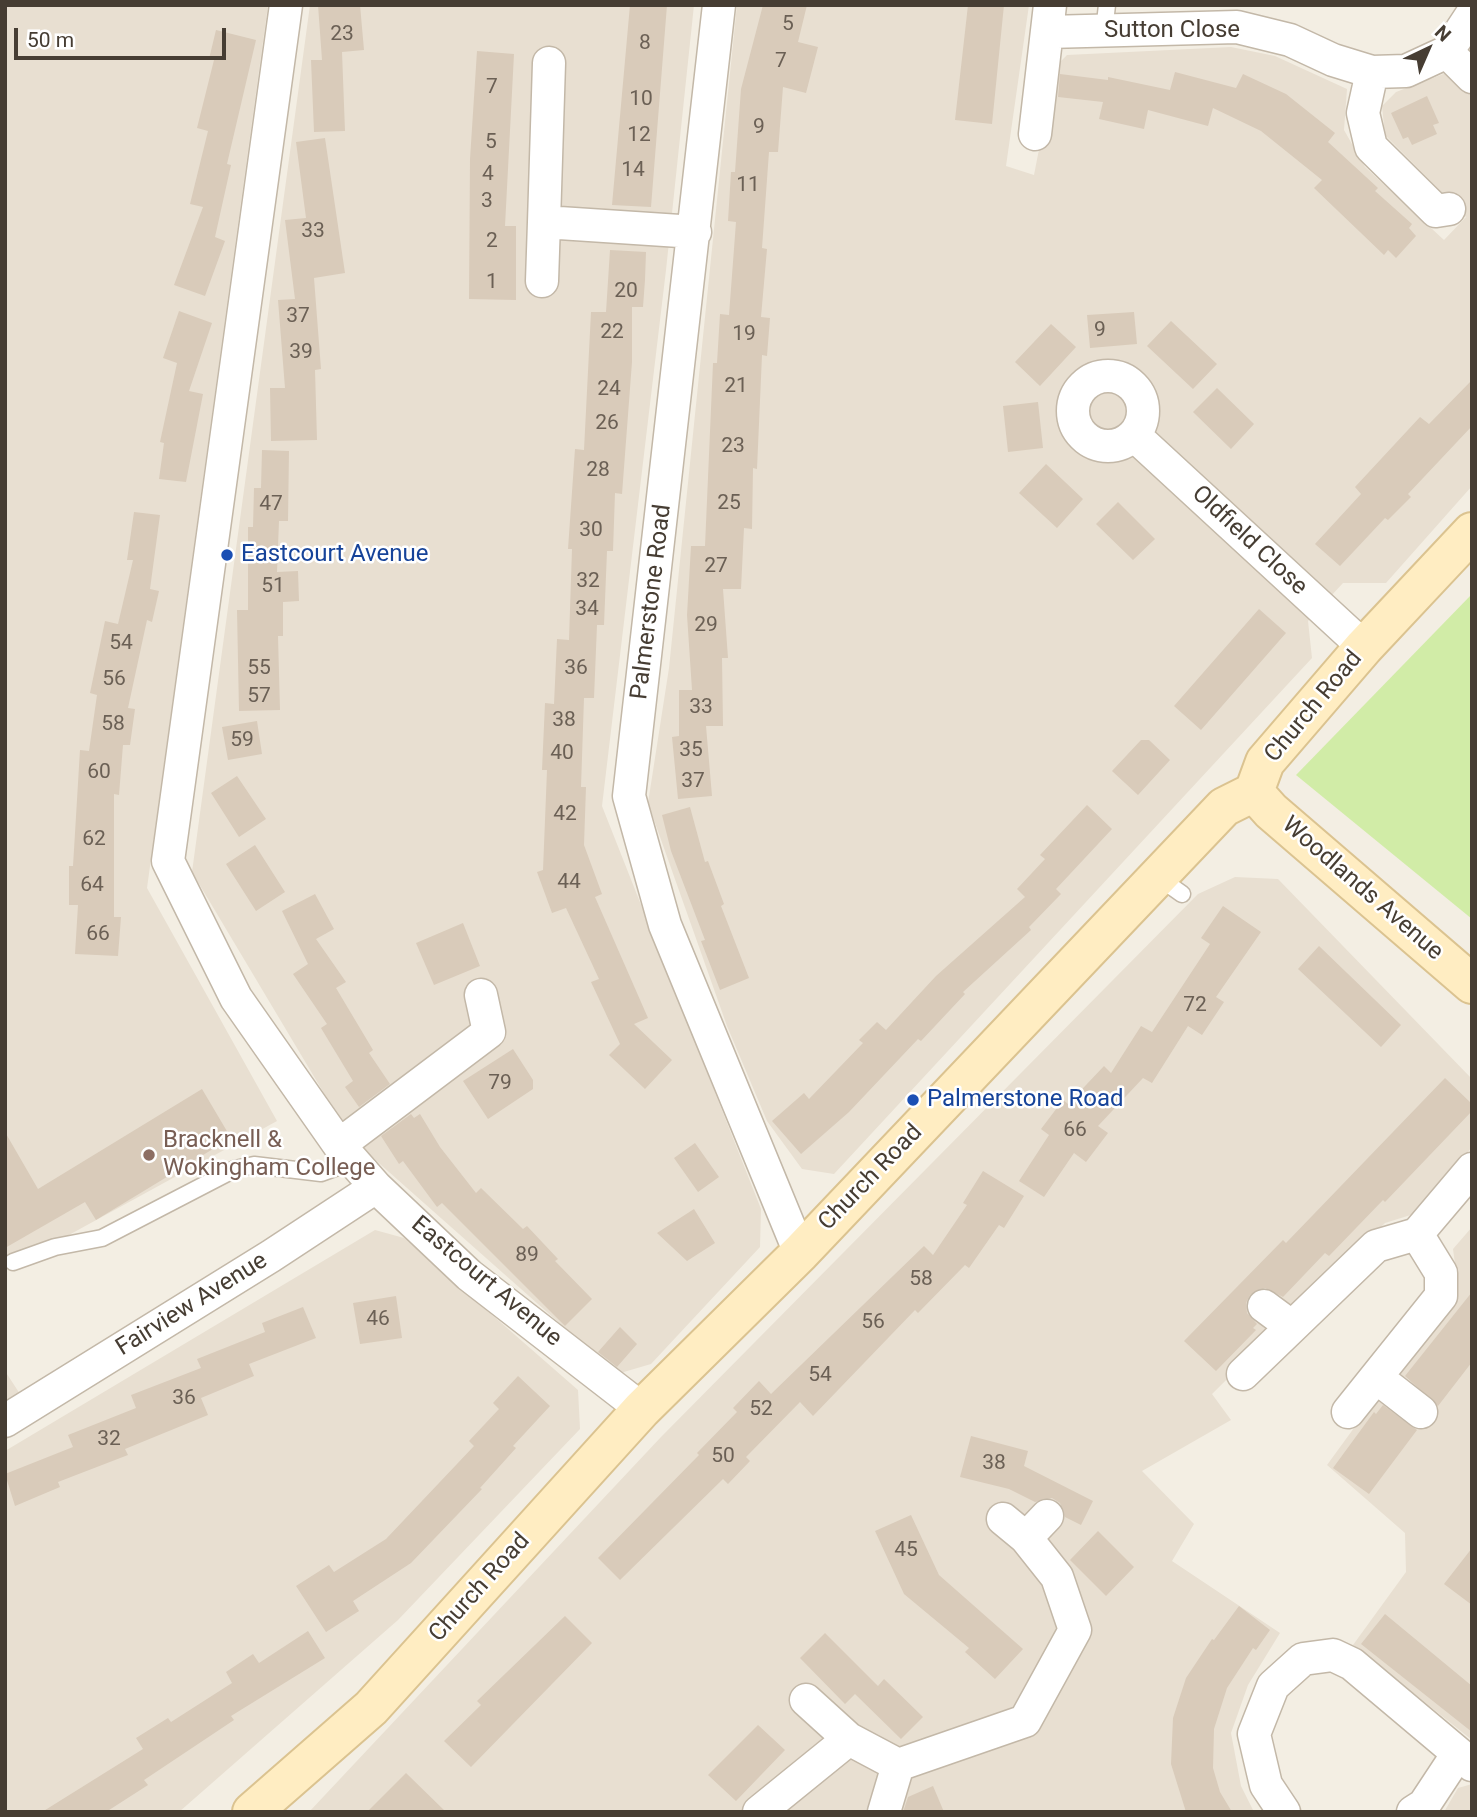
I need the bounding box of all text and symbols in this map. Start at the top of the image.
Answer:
house number: 5 [782,12,794,38]
scale bar [18,14,229,58]
north arrow [1393,14,1463,84]
street label: Sutton Close [1104,17,1240,45]
text: N [1430,21,1456,46]
house number: 23 [330,22,354,48]
text: 50 m [27,28,74,52]
house number: 8 [639,31,651,57]
house number: 7 [775,49,787,75]
house number: 7 [486,75,498,101]
house number: 10 [629,87,653,113]
house number: 9 [753,115,765,141]
house number: 12 [627,123,651,149]
house number: 5 [485,130,497,156]
house number: 14 [621,158,645,184]
house number: 4 [482,162,494,188]
house number: 11 [736,173,760,199]
house number: 3 [481,189,493,215]
house number: 33 [301,219,325,245]
house number: 2 [486,229,498,255]
house number: 1 [486,270,498,296]
house number: 20 [614,279,638,305]
house number: 37 [286,304,310,330]
house number: 9 [1094,318,1106,344]
house number: 22 [600,320,624,346]
house number: 19 [732,322,756,348]
house number: 39 [289,340,313,366]
house number: 21 [724,374,748,400]
house number: 24 [597,377,621,403]
house number: 26 [595,411,619,437]
house number: 23 [721,434,745,460]
house number: 28 [586,458,610,484]
street label: Oldfield Close [1185,480,1313,602]
house number: 25 [717,491,741,517]
house number: 47 [259,492,283,518]
street label: Palmerstone Road [626,503,678,701]
house number: 30 [579,518,603,544]
place label: Eastcourt Avenue [241,541,428,569]
marker: Eastcourt Avenue [219,547,235,563]
house number: 27 [704,554,728,580]
house number: 32 [576,569,600,595]
house number: 51 [261,574,285,600]
house number: 34 [575,597,599,623]
house number: 29 [694,613,718,639]
house number: 54 [109,631,133,657]
street label: Church Road [1259,645,1369,769]
house number: 55 [247,656,271,682]
house number: 36 [564,656,588,682]
house number: 56 [102,667,126,693]
house number: 57 [247,684,271,710]
house number: 33 [689,695,713,721]
house number: 38 [552,708,576,734]
house number: 58 [101,712,125,738]
house number: 59 [230,728,254,754]
house number: 35 [679,738,703,764]
house number: 40 [550,741,574,767]
house number: 60 [87,760,111,786]
house number: 37 [681,769,705,795]
house number: 42 [553,802,577,828]
street label: Woodlands Avenue [1275,811,1449,967]
house number: 62 [82,827,106,853]
house number: 44 [557,870,581,896]
house number: 64 [80,873,104,899]
house number: 66 [86,922,110,948]
house number: 72 [1183,993,1207,1019]
house number: 79 [488,1071,512,1097]
place label: Palmerstone Road [927,1086,1124,1114]
marker: Palmerstone Road [905,1092,921,1108]
house number: 66 [1063,1118,1087,1144]
street label: Church Road [813,1119,929,1237]
place label: Bracknell & Wokingham College [163,1127,376,1183]
marker: Bracknell & Wokingham College [141,1147,157,1163]
street label: Eastcourt Avenue [405,1211,567,1353]
house number: 89 [515,1243,539,1269]
street label: Fairview Avenue [111,1247,273,1363]
house number: 58 [909,1267,933,1293]
house number: 46 [366,1307,390,1333]
house number: 56 [861,1310,885,1336]
house number: 54 [808,1363,832,1389]
house number: 36 [172,1386,196,1412]
house number: 52 [749,1397,773,1423]
house number: 32 [97,1427,121,1453]
house number: 50 [711,1444,735,1470]
house number: 38 [982,1451,1006,1477]
street label: Church Road [424,1528,536,1648]
house number: 45 [894,1538,918,1564]

